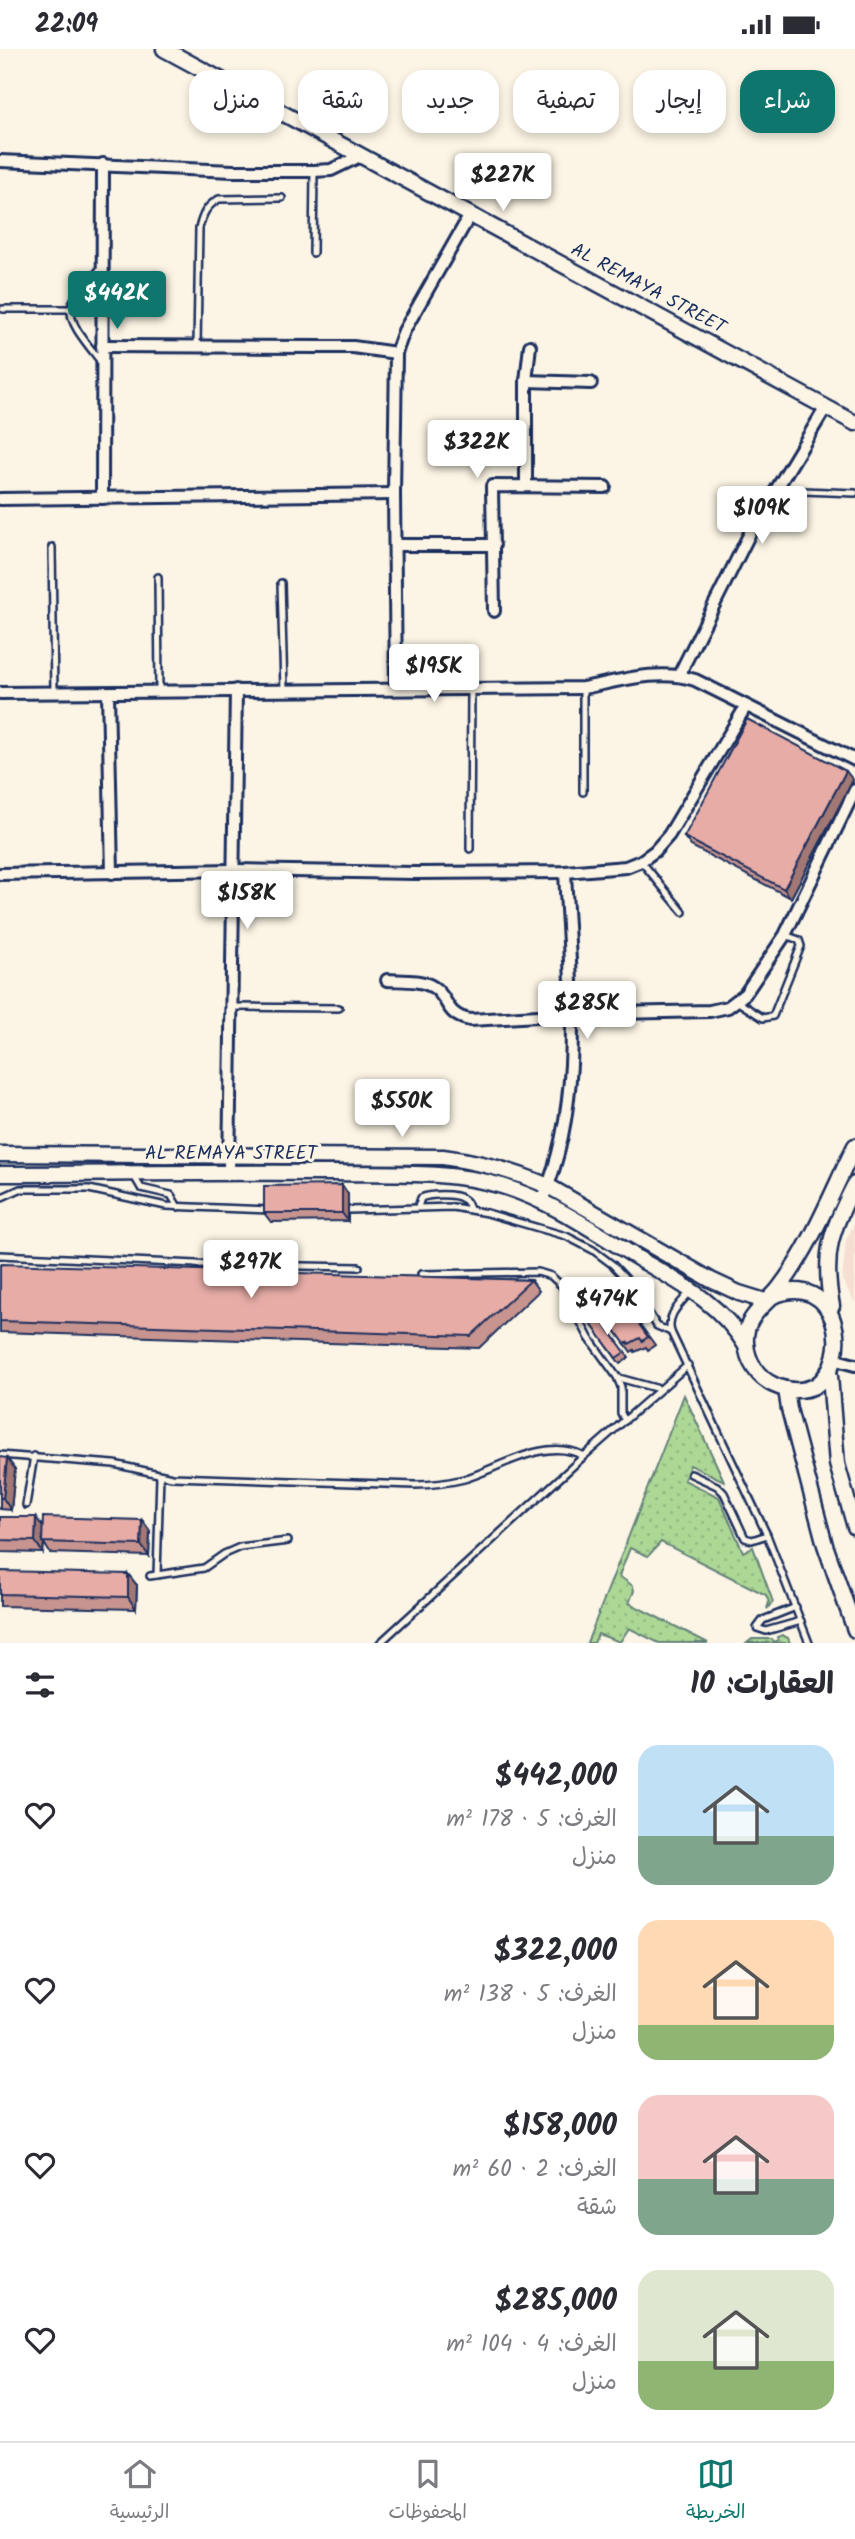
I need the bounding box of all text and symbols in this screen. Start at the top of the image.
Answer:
text: 22:09 [35,4,98,46]
chip: منزل [189,70,284,133]
chip: شقة [298,70,388,133]
chip: جديد [402,70,499,133]
chip: تصفية [513,70,619,133]
chip: إيجار [633,70,726,133]
chip: شراء [740,70,835,133]
pin: $227K [454,153,552,213]
text: $227K [470,158,536,194]
street label: AL REMAYA STREET [565,235,733,344]
pin: $442K [68,271,166,331]
text: $442K [84,276,150,312]
pin: $322K [428,421,526,480]
text: $322K [444,425,510,461]
pin: $109K [713,487,811,546]
text: $109K [733,491,791,527]
pin: $195K [385,645,483,704]
text: $195K [405,649,463,685]
pin: $158K [198,871,296,931]
text: $158K [217,876,277,912]
pin: $285K [538,981,636,1041]
text: $285K [554,986,620,1022]
pin: $550K [353,1079,451,1139]
text: $550K [371,1084,433,1120]
street label: AL REMAYA STREET [145,1139,319,1169]
pin: $297K [202,1241,300,1300]
text: $297K [219,1245,283,1281]
pin: $474K [558,1277,656,1337]
text: $474K [575,1282,639,1318]
text: العقارات: 10 [690,1661,834,1709]
icon: filters [21,1666,59,1704]
text: $442,000 [495,1753,617,1801]
icon: home [694,1773,778,1857]
icon: heart [21,1796,59,1834]
text: الغرف: 5 · 178 m² [447,1802,617,1838]
text: منزل [572,1840,617,1876]
text: $322,000 [494,1928,617,1976]
icon: home [694,1948,778,2032]
icon: heart [21,1971,59,2009]
text: الغرف: 5 · 138 m² [444,1977,617,2013]
text: منزل [572,2015,617,2051]
text: $158,000 [503,2103,617,2151]
icon: home [694,2123,778,2207]
icon: heart [21,2146,59,2184]
text: الغرف: 2 · 60 m² [453,2152,617,2188]
text: شقة [577,2190,617,2226]
text: $285,000 [495,2278,617,2326]
icon: home [694,2298,778,2382]
icon: heart [21,2321,59,2359]
text: الغرف: 4 · 104 m² [446,2327,617,2363]
text: منزل [572,2365,617,2401]
tab: الرئيسية [110,2455,169,2528]
tab: المحفوظات [389,2455,467,2528]
tab: الخريطة [686,2455,745,2528]

